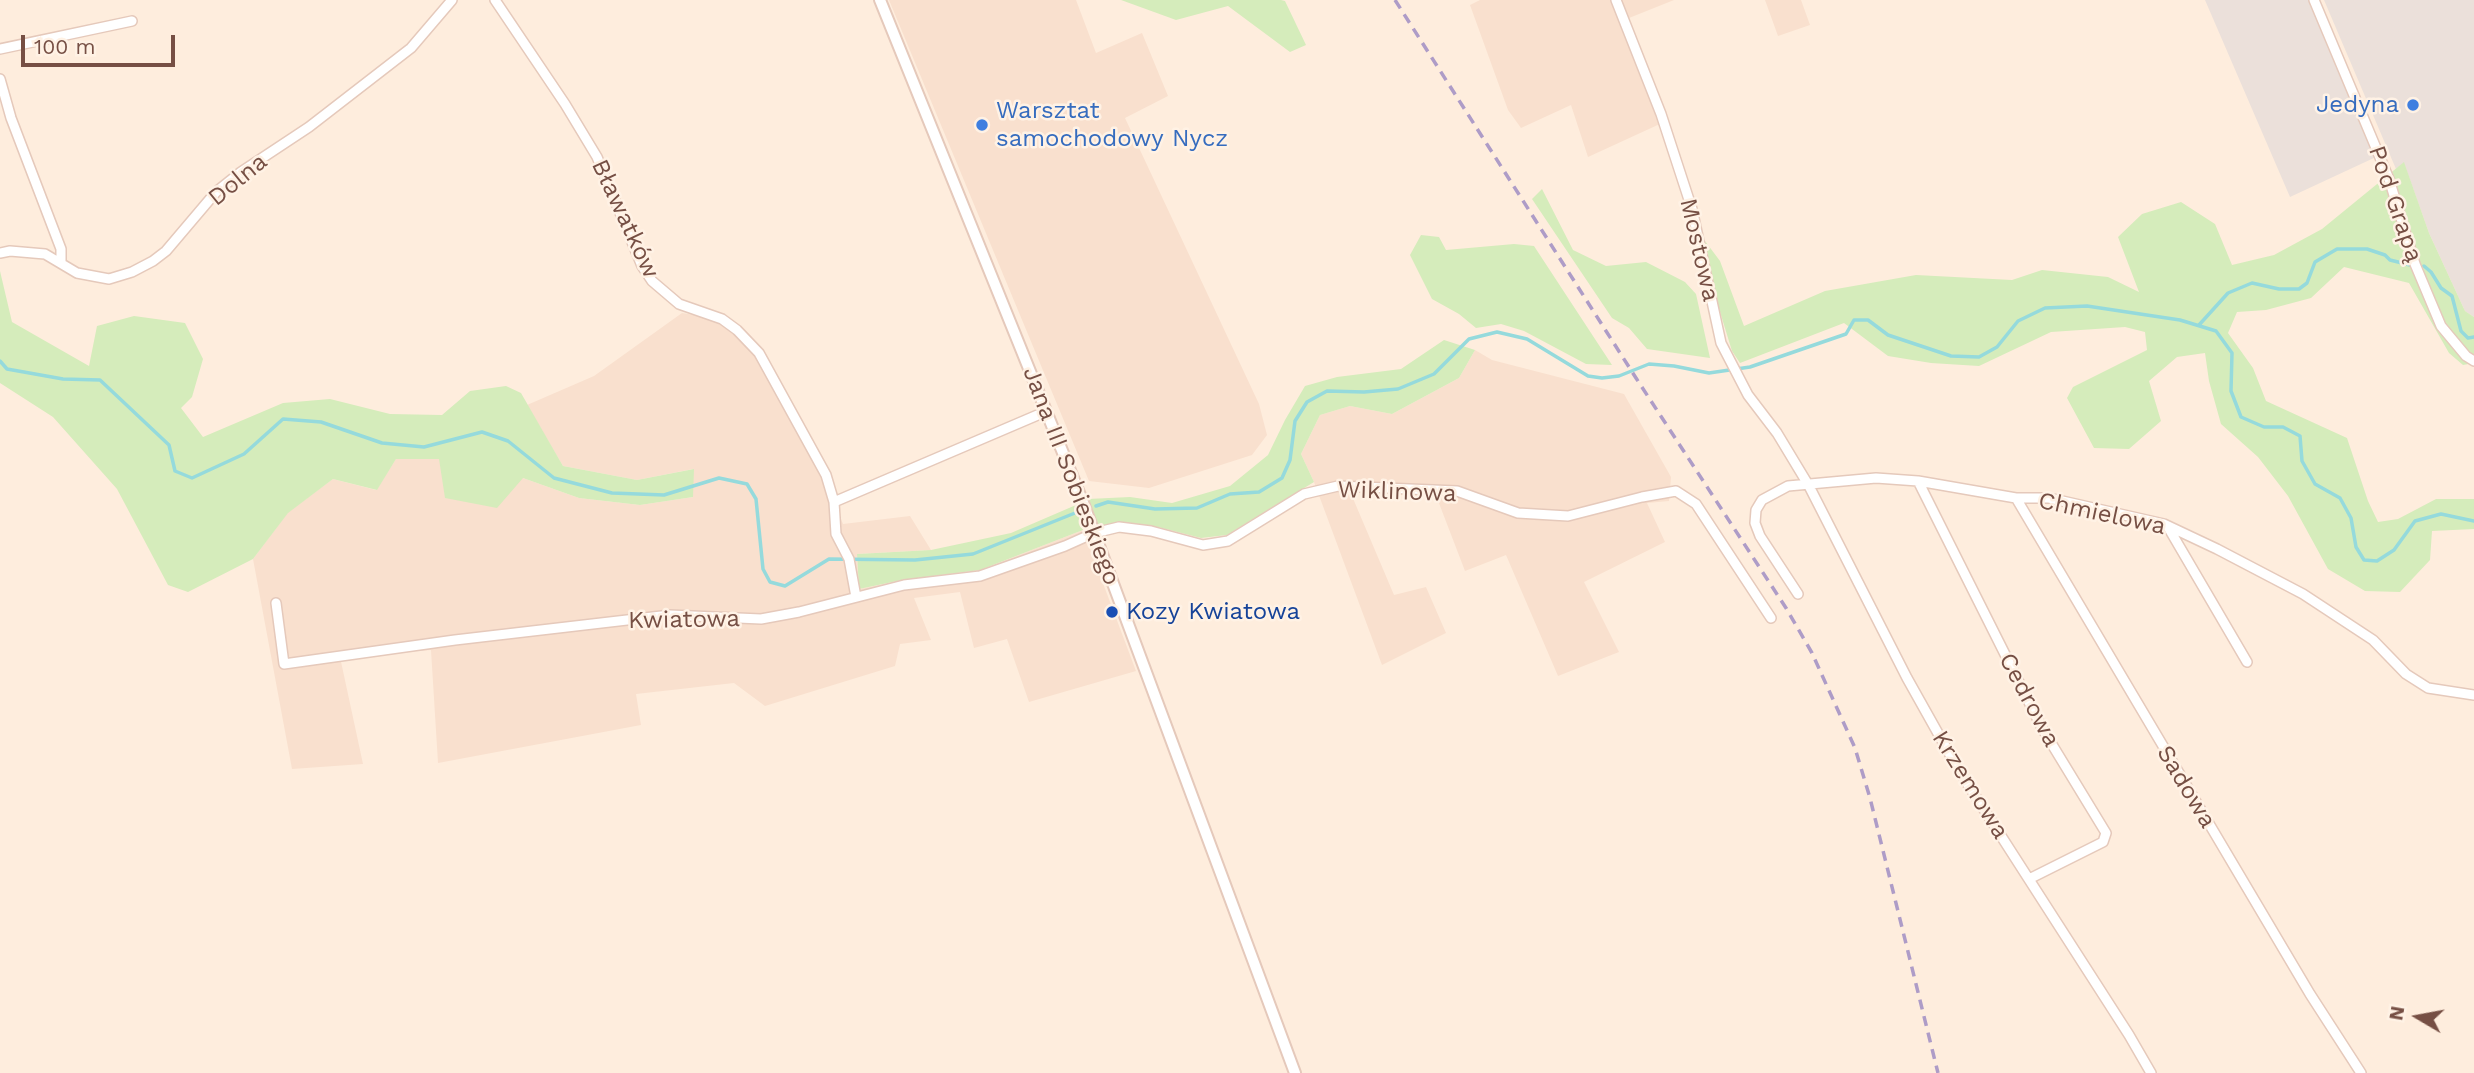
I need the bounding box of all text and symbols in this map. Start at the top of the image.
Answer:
scale bar [24,21,178,65]
text: 100 m [34,34,96,59]
place label: Jedyna [2316,91,2399,119]
place label: Warsztat samochodowy Nycz [996,97,1228,153]
marker: Jedyna [2405,97,2421,113]
marker: Warsztat samochodowy Nycz [974,117,990,133]
street label: Pod Grapą [2362,142,2428,266]
street label: Dolna [203,148,273,212]
street label: Bławatków [585,155,665,283]
street label: Mostowa [1673,196,1725,304]
street label: Jana III Sobieskiego [1016,363,1126,589]
street label: Wiklinowa [1337,476,1457,508]
street label: Chmielowa [2036,486,2168,542]
place label: Kozy Kwiatowa [1126,598,1300,626]
marker: Kozy Kwiatowa [1104,604,1120,620]
street label: Kwiatowa [628,605,740,635]
street label: Cedrowa [1992,648,2066,752]
street label: Krzemowa [1925,726,2015,844]
street label: Sadowa [2150,741,2222,833]
north arrow [2383,982,2453,1052]
text: N [2384,1004,2409,1022]

